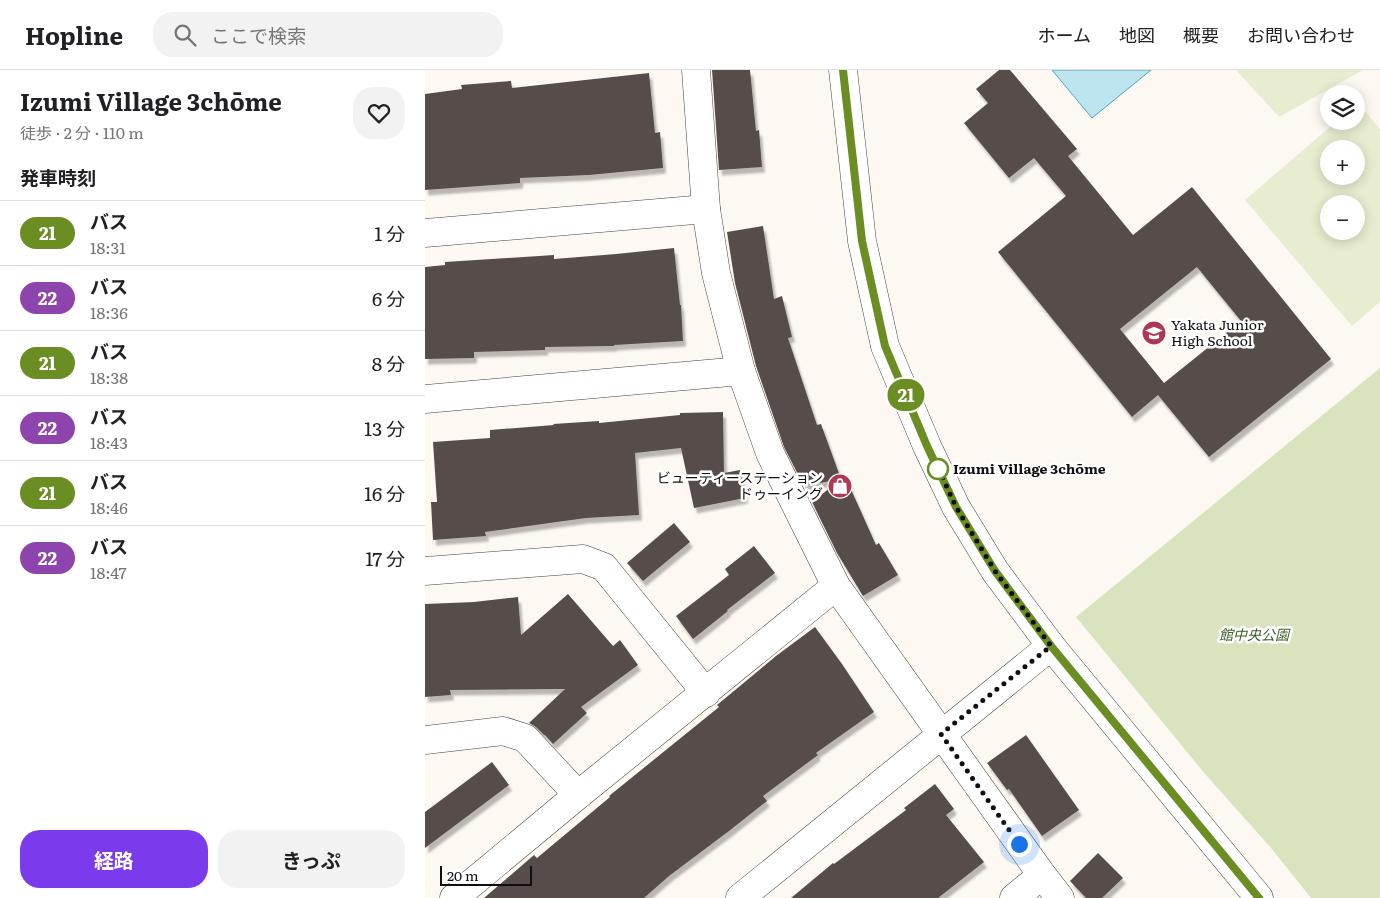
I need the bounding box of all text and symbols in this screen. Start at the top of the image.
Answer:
search box [153,12,503,57]
text: Hopline [25,17,123,52]
icon: search [171,21,199,49]
text: ここで検索 [211,21,306,49]
text: ホーム [1038,21,1091,48]
text: 地図 [1119,21,1155,48]
text: 概要 [1183,21,1219,48]
text: お問い合わせ [1247,21,1355,48]
text: Izumi Village 3chōme [20,83,282,118]
map controls [1320,85,1365,240]
button: layers [1320,85,1365,130]
button: heart [353,87,405,139]
text: 徒歩 · 2 分 · 110 m [20,120,144,144]
button: + [1320,140,1365,185]
text: 発車時刻 [20,163,96,191]
button: − [1320,195,1365,240]
text: バス [90,207,128,235]
text: 21 [39,219,56,246]
text: 1 分 [374,219,405,247]
text: 18:31 [90,235,126,259]
text: バス [90,272,128,300]
text: 22 [38,284,57,311]
text: 6 分 [372,284,405,312]
text: 18:36 [90,300,128,324]
place label: Yakata Junior High School [1171,314,1264,350]
school or university icon: Yakata Junior High School [1141,320,1167,346]
text: バス [90,337,128,365]
text: 21 [39,349,56,376]
text: 8 分 [372,349,405,377]
text: 18:38 [90,365,128,389]
line badge: 21 [883,379,929,411]
text: 21 [897,381,915,408]
text: バス [90,402,128,430]
text: 22 [38,414,57,441]
text: 13 分 [364,414,405,442]
text: 18:43 [90,430,128,454]
marker: Izumi Village 3chōme [927,458,949,480]
place label: Izumi Village 3chōme [953,458,1106,478]
text: バス [90,467,128,495]
place label: ビューティーステーション ドゥーイング [657,467,823,503]
shop icon: ビューティーステーション ドゥーイング [827,473,853,499]
text: 21 [39,479,56,506]
text: 16 分 [364,479,405,507]
text: 18:46 [90,495,128,519]
text: バス [90,532,128,560]
text: 22 [38,544,57,571]
text: 17 分 [365,544,405,572]
text: 18:47 [90,560,127,584]
park label: 館中央公園 [1219,624,1291,644]
button: 経路 [20,830,208,888]
button: きっぷ [218,830,405,888]
your location [1007,832,1032,857]
scale bar [440,863,533,886]
text: 20 m [447,865,479,885]

